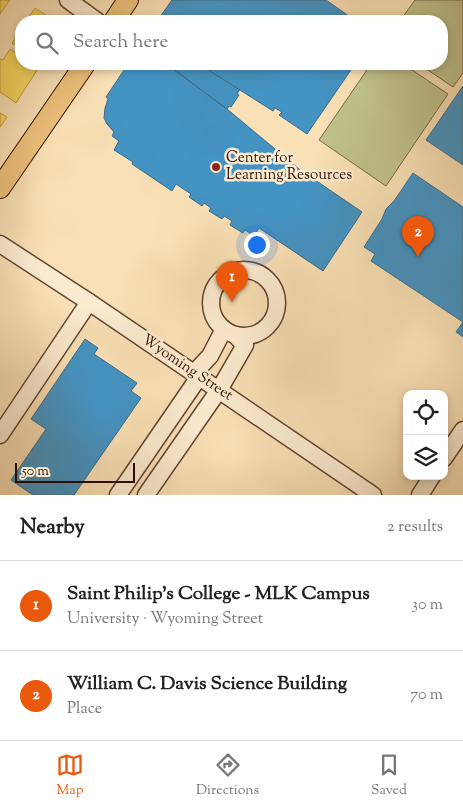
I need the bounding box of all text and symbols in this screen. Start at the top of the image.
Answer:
search box [15,15,448,70]
icon: search [33,29,61,57]
text: Search here [73,29,168,56]
place label: Center for Learning Resources [226,148,352,186]
marker: Center for Learning Resources [210,161,222,173]
pin: 2 [402,216,434,257]
your location [244,232,270,258]
pin: 1 [216,261,248,302]
street label: Wyoming Street [137,330,237,406]
map controls [403,390,448,480]
button: locate [403,390,448,435]
button: layers [403,435,448,480]
scale bar [15,460,135,483]
text: 50 m [22,462,49,482]
text: Nearby [20,513,85,543]
text: 2 results [387,516,443,539]
text: Saint Philip's College - MLK Campus [67,581,370,608]
text: 1 [33,594,39,617]
text: 30 m [412,594,443,617]
text: University · Wyoming Street [67,608,263,631]
text: William C. Davis Science Building [67,671,347,698]
text: 2 [32,684,40,707]
text: 70 m [410,684,443,707]
text: Place [67,698,102,721]
tab: Map [56,751,84,801]
tab: Directions [196,751,259,801]
tab: Saved [371,751,407,801]

